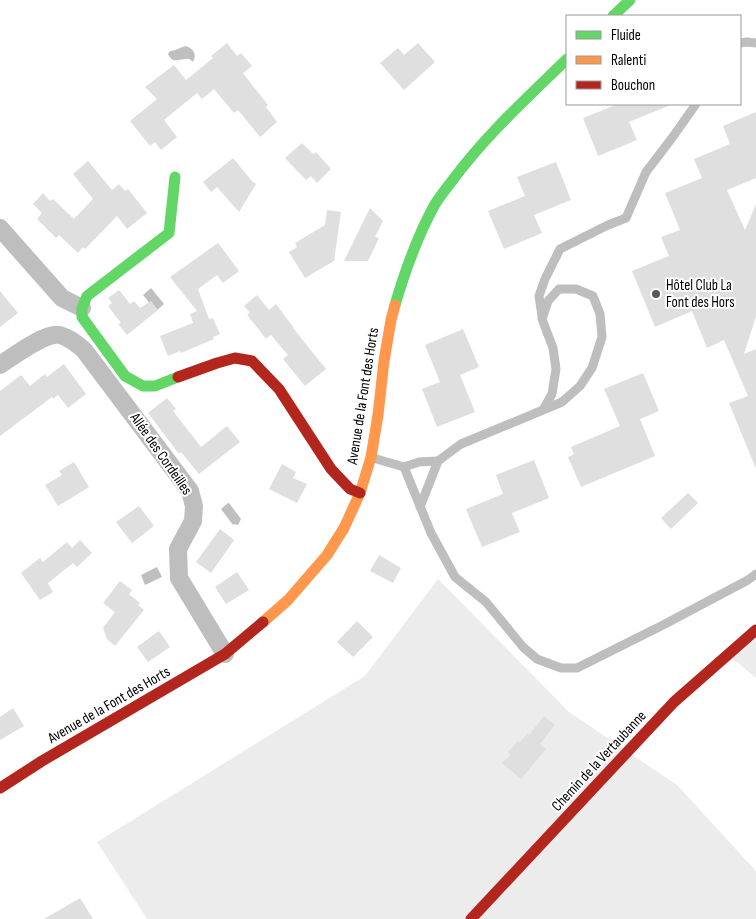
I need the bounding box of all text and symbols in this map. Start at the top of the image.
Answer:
legend [566,15,741,105]
text: Fluide [611,26,641,45]
text: Ralenti [611,51,646,70]
text: Bouchon [611,76,655,95]
place label: Hôtel Club La Font des Hors [666,276,735,312]
marker: Hôtel Club La Font des Hors [650,288,662,300]
street label: Avenue de la Font des Horts [343,326,383,467]
street label: Allée des Cordeilles [125,408,196,499]
street label: Avenue de la Font des Horts [44,662,174,748]
street label: Chemin de la Vertaubanne [547,707,651,815]

